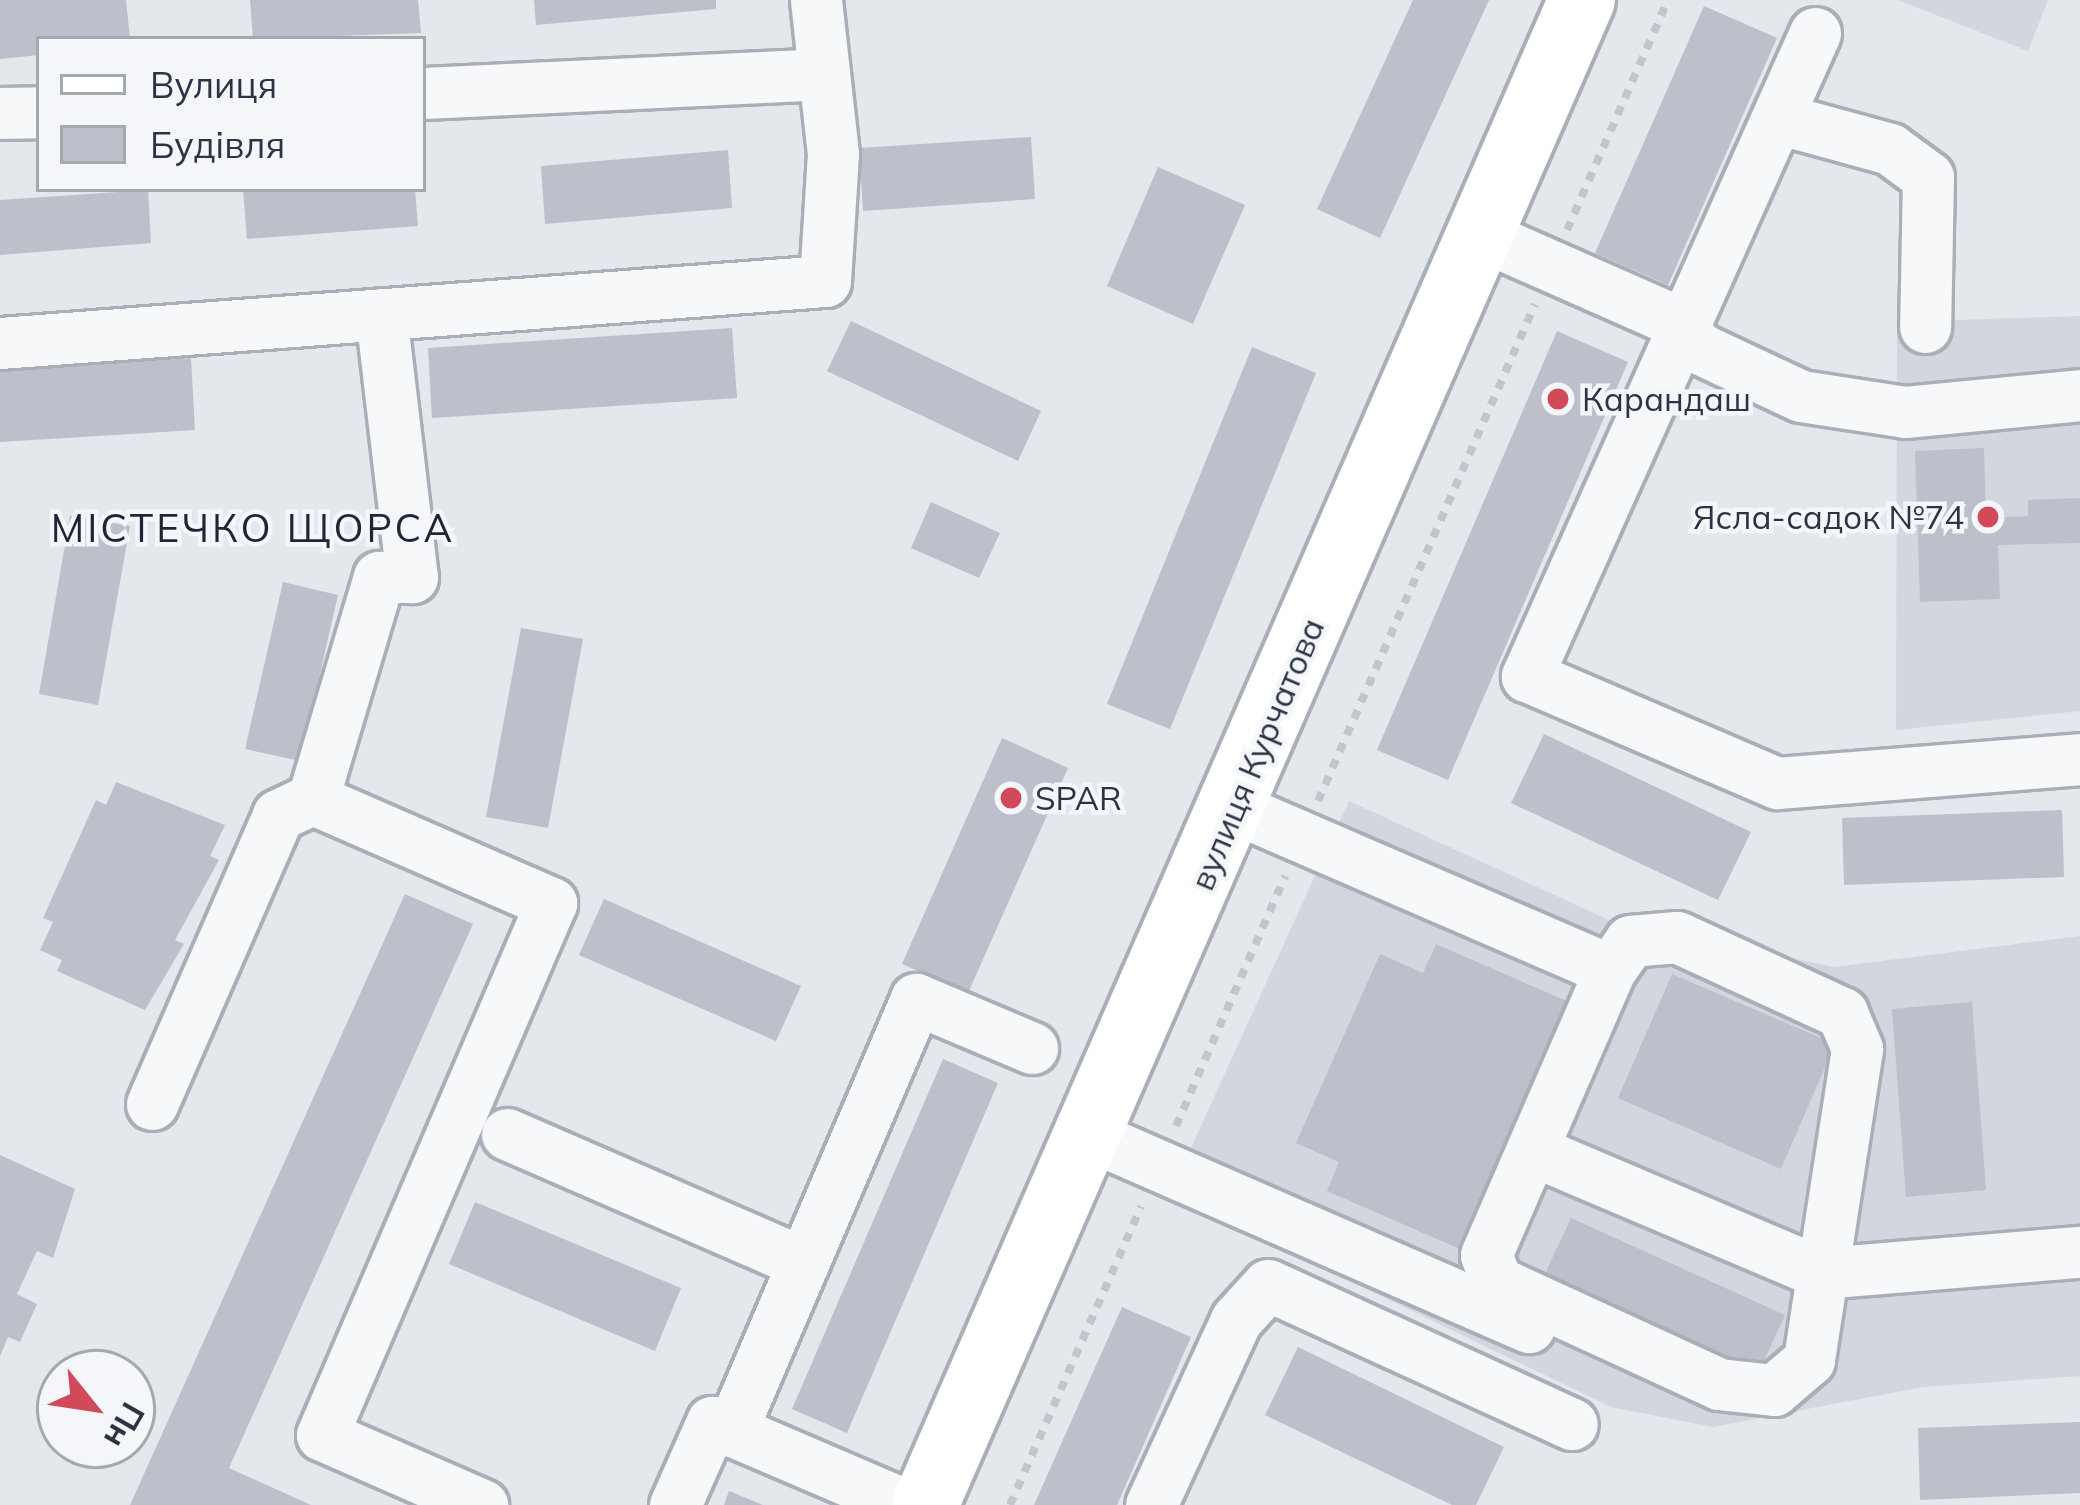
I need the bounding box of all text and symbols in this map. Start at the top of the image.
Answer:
legend [36,36,426,192]
text: Вулиця [150,62,277,107]
text: Будівля [150,122,285,167]
place label: Карандаш [1582,379,1751,419]
marker: Карандаш [1545,386,1571,412]
place label: Ясла-садок №74 [1693,497,1964,537]
marker: Ясла-садок №74 [1975,504,2001,530]
district label: МІСТЕЧКО ЩОРСА [51,505,455,551]
street label: вулиця Курчатова [1182,612,1332,896]
place label: SPAR [1035,778,1122,818]
marker: SPAR [998,785,1024,811]
north arrow [36,1349,156,1469]
text: Пн [96,1396,154,1456]

